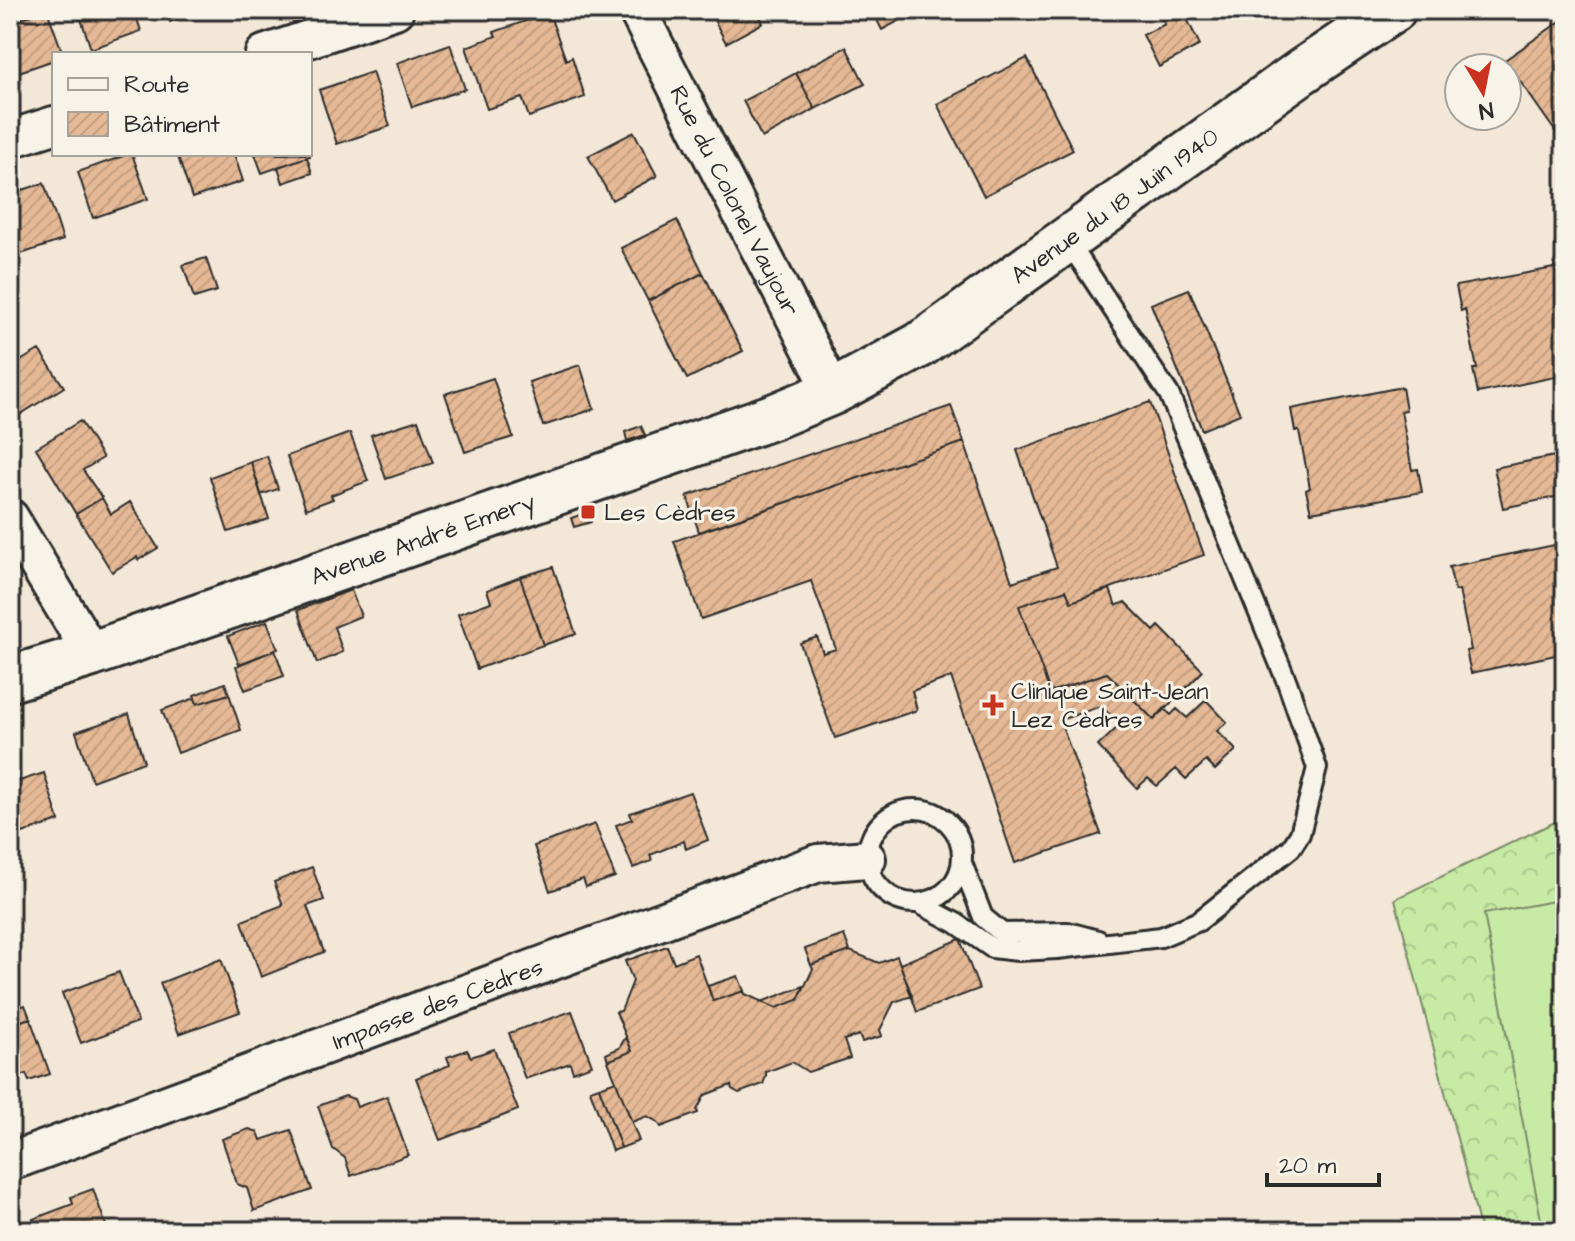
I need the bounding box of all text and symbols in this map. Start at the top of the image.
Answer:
legend [52,52,312,156]
north arrow [1443,52,1523,132]
text: Route [124,68,190,102]
street label: Rue du Colonel Vaujour [661,80,807,322]
text: N [1477,94,1496,127]
text: Bâtiment [124,108,220,142]
street label: Avenue du 18 Juin 1940 [1004,120,1226,293]
street label: Avenue André Emery [306,485,540,594]
place label: Les Cèdres [604,496,736,530]
marker: Les Cèdres [579,503,597,521]
place label: Clinique Saint-Jean Lez Cèdres [1011,675,1208,737]
marker: Clinique Saint-Jean Lez Cèdres [982,694,1004,716]
street label: Impasse des Cèdres [328,950,548,1059]
scale bar [1267,1137,1379,1187]
text: 20 m [1279,1149,1336,1183]

